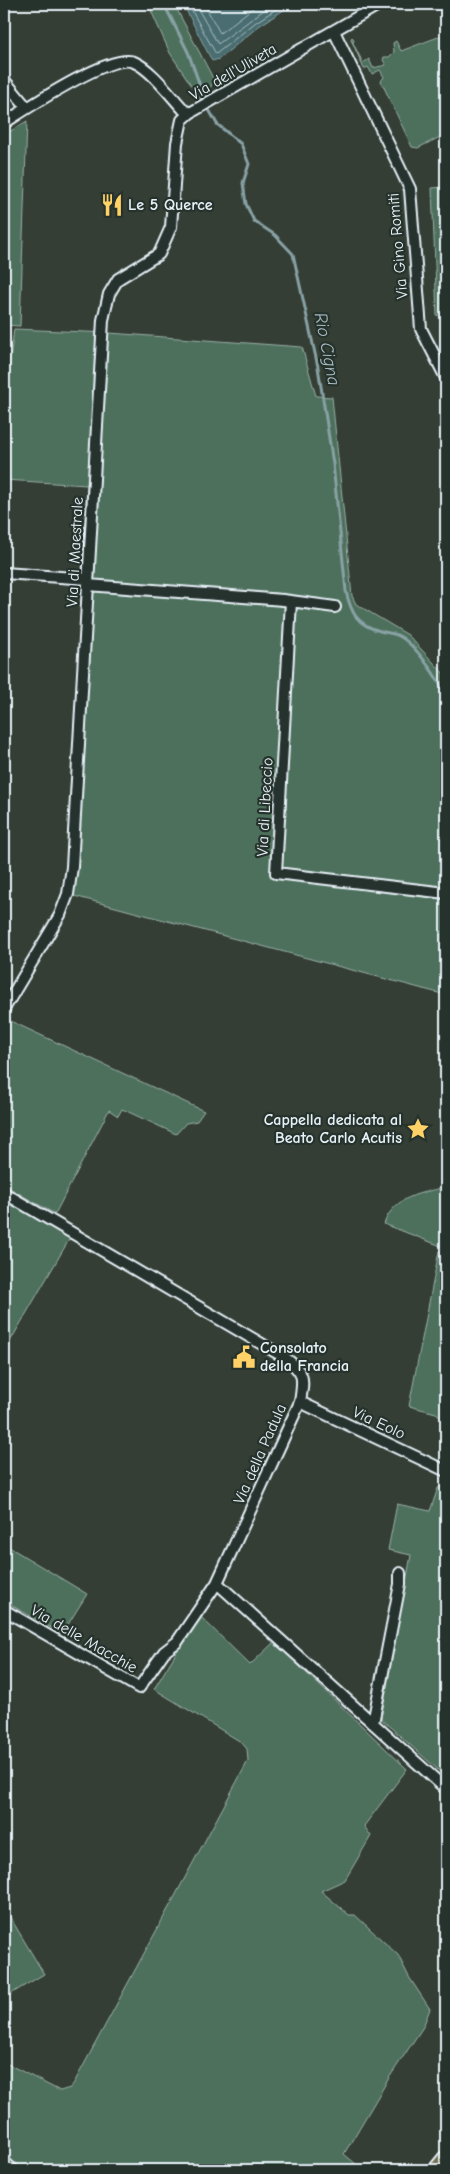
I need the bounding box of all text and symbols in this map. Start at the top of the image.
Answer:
street label: Via dell'Uliveta [186,40,280,104]
restaurant icon: Le 5 Querce [99,192,125,218]
street label: Via Gino Romiti [384,192,412,300]
place label: Le 5 Querce [128,196,213,214]
water label: Rio Cigna [310,311,344,387]
street label: Via di Maestrale [63,497,87,607]
street label: Via di Libeccio [253,757,277,857]
place label: Cappella dedicata al Beato Carlo Acutis [264,1111,402,1147]
place icon: Cappella dedicata al Beato Carlo Acutis [405,1116,431,1142]
place label: Consolato della Francia [260,1339,349,1375]
public building icon: Consolato della Francia [231,1344,257,1370]
street label: Via della Padula [230,1401,290,1507]
street label: Via Eolo [350,1403,408,1443]
street label: Via delle Macchie [28,1601,140,1677]

